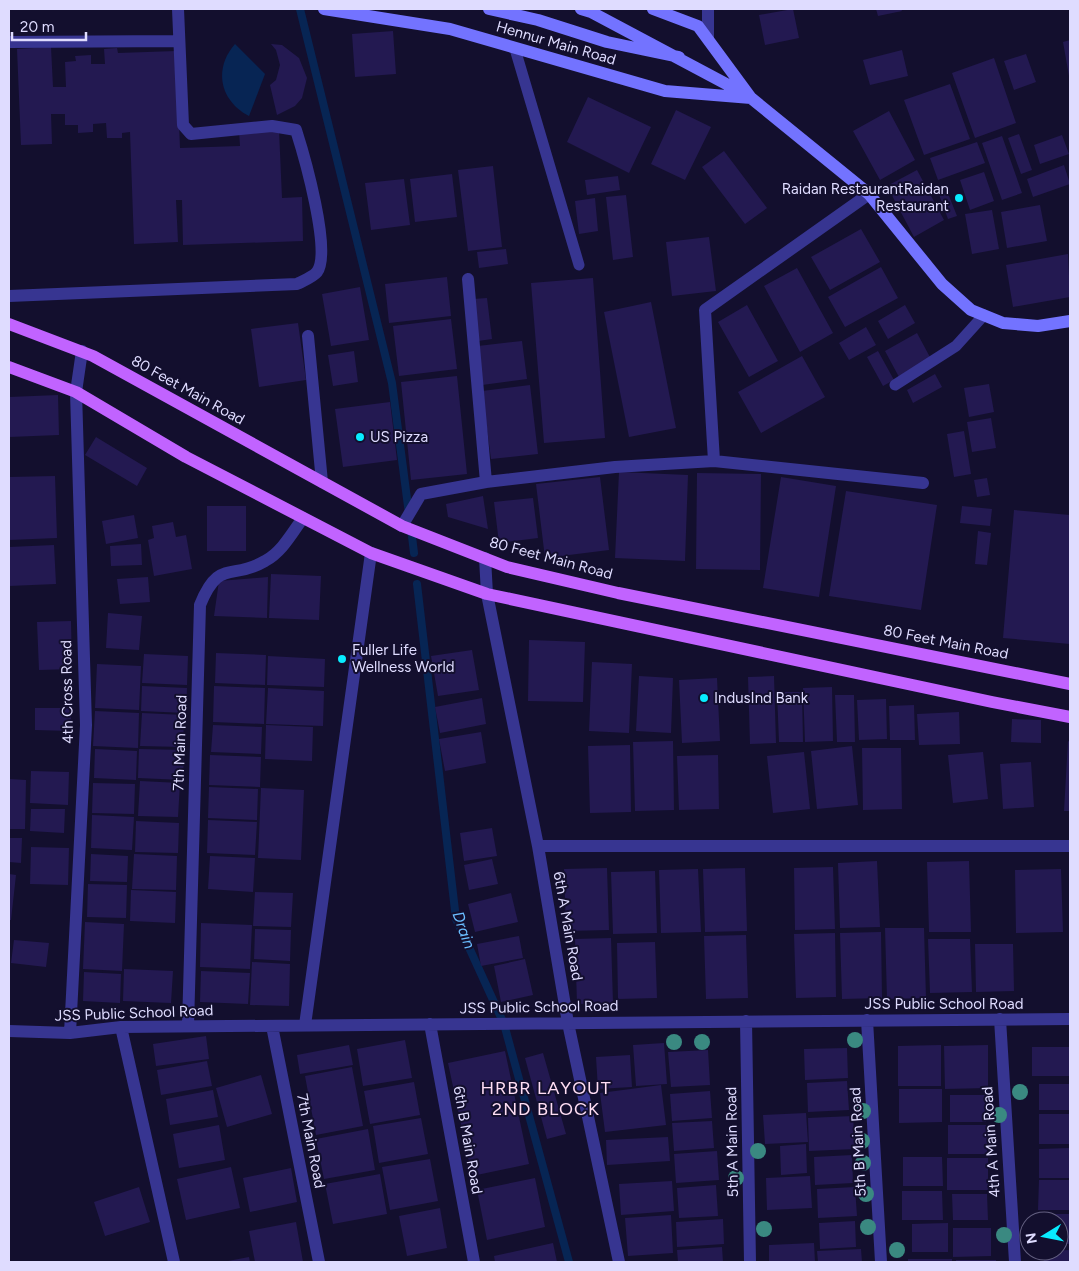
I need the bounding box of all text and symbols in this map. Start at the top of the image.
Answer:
scale bar [12,10,86,42]
street label: Hennur Main Road [494,17,618,69]
text: 20 m [20,18,54,36]
place label: Raidan RestaurantRaidan Restaurant [782,180,949,215]
marker: Raidan RestaurantRaidan Restaurant [953,192,965,204]
street label: 80 Feet Main Road [128,351,248,429]
place label: US Pizza [370,428,428,446]
marker: US Pizza [354,431,366,443]
street label: 80 Feet Main Road [487,533,615,583]
street label: 80 Feet Main Road [882,621,1010,663]
street label: 4th Cross Road [57,640,77,744]
place label: Fuller Life Wellness World [352,641,454,676]
marker: Fuller Life Wellness World [336,653,348,665]
place label: IndusInd Bank [714,689,809,707]
marker: IndusInd Bank [698,692,710,704]
street label: 7th Main Road [169,695,191,791]
street label: 6th A Main Road [550,870,586,982]
water label: Drain [448,909,480,951]
street label: JSS Public School Road [865,995,1023,1013]
street label: JSS Public School Road [459,997,619,1017]
street label: JSS Public School Road [54,1001,214,1025]
district label: HRBR LAYOUT 2ND BLOCK [480,1077,612,1120]
street label: 6th B Main Road [450,1085,486,1195]
street label: 4th A Main Road [978,1086,1004,1198]
street label: 5th A Main Road [722,1087,742,1197]
street label: 5th B Main Road [846,1087,870,1197]
street label: 7th Main Road [293,1092,329,1190]
north arrow [1019,1211,1069,1261]
text: N [1022,1231,1041,1245]

